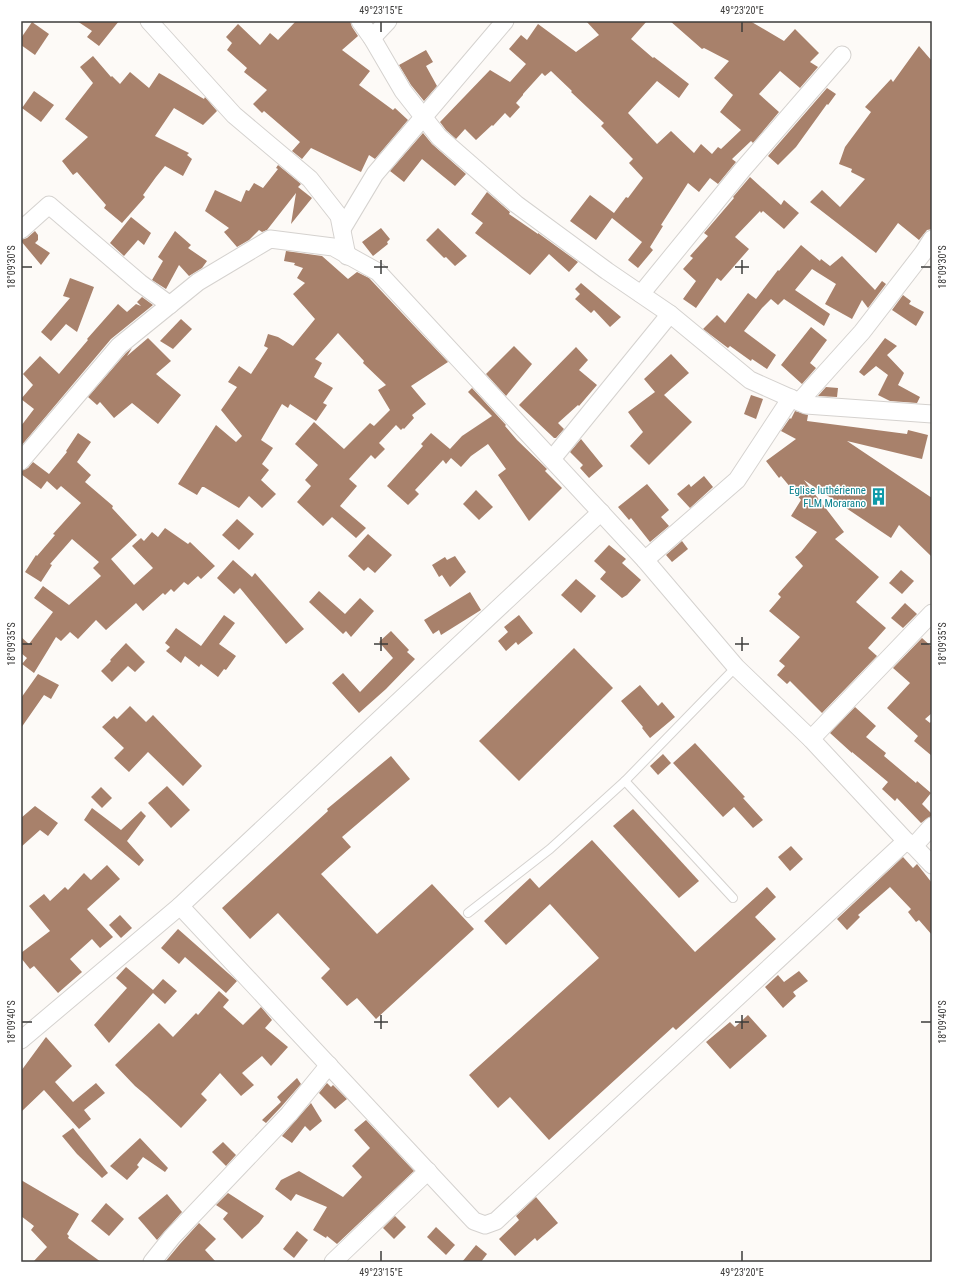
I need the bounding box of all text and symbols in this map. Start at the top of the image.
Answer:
text: 49°23'15"E [359,5,403,16]
text: 49°23'20"E [720,5,764,16]
text: 18°09'30"S [6,245,17,289]
text: 18°09'30"S [937,245,948,289]
place label: Eglise luthérienne FLM Morarano [789,484,866,510]
building icon: Eglise luthérienne FLM Morarano [869,486,889,506]
text: 18°09'35"S [6,622,17,666]
text: 18°09'35"S [937,622,948,666]
text: 18°09'40"S [6,1000,17,1044]
text: 18°09'40"S [937,1000,948,1044]
text: 49°23'15"E [359,1267,403,1278]
text: 49°23'20"E [720,1267,764,1278]

